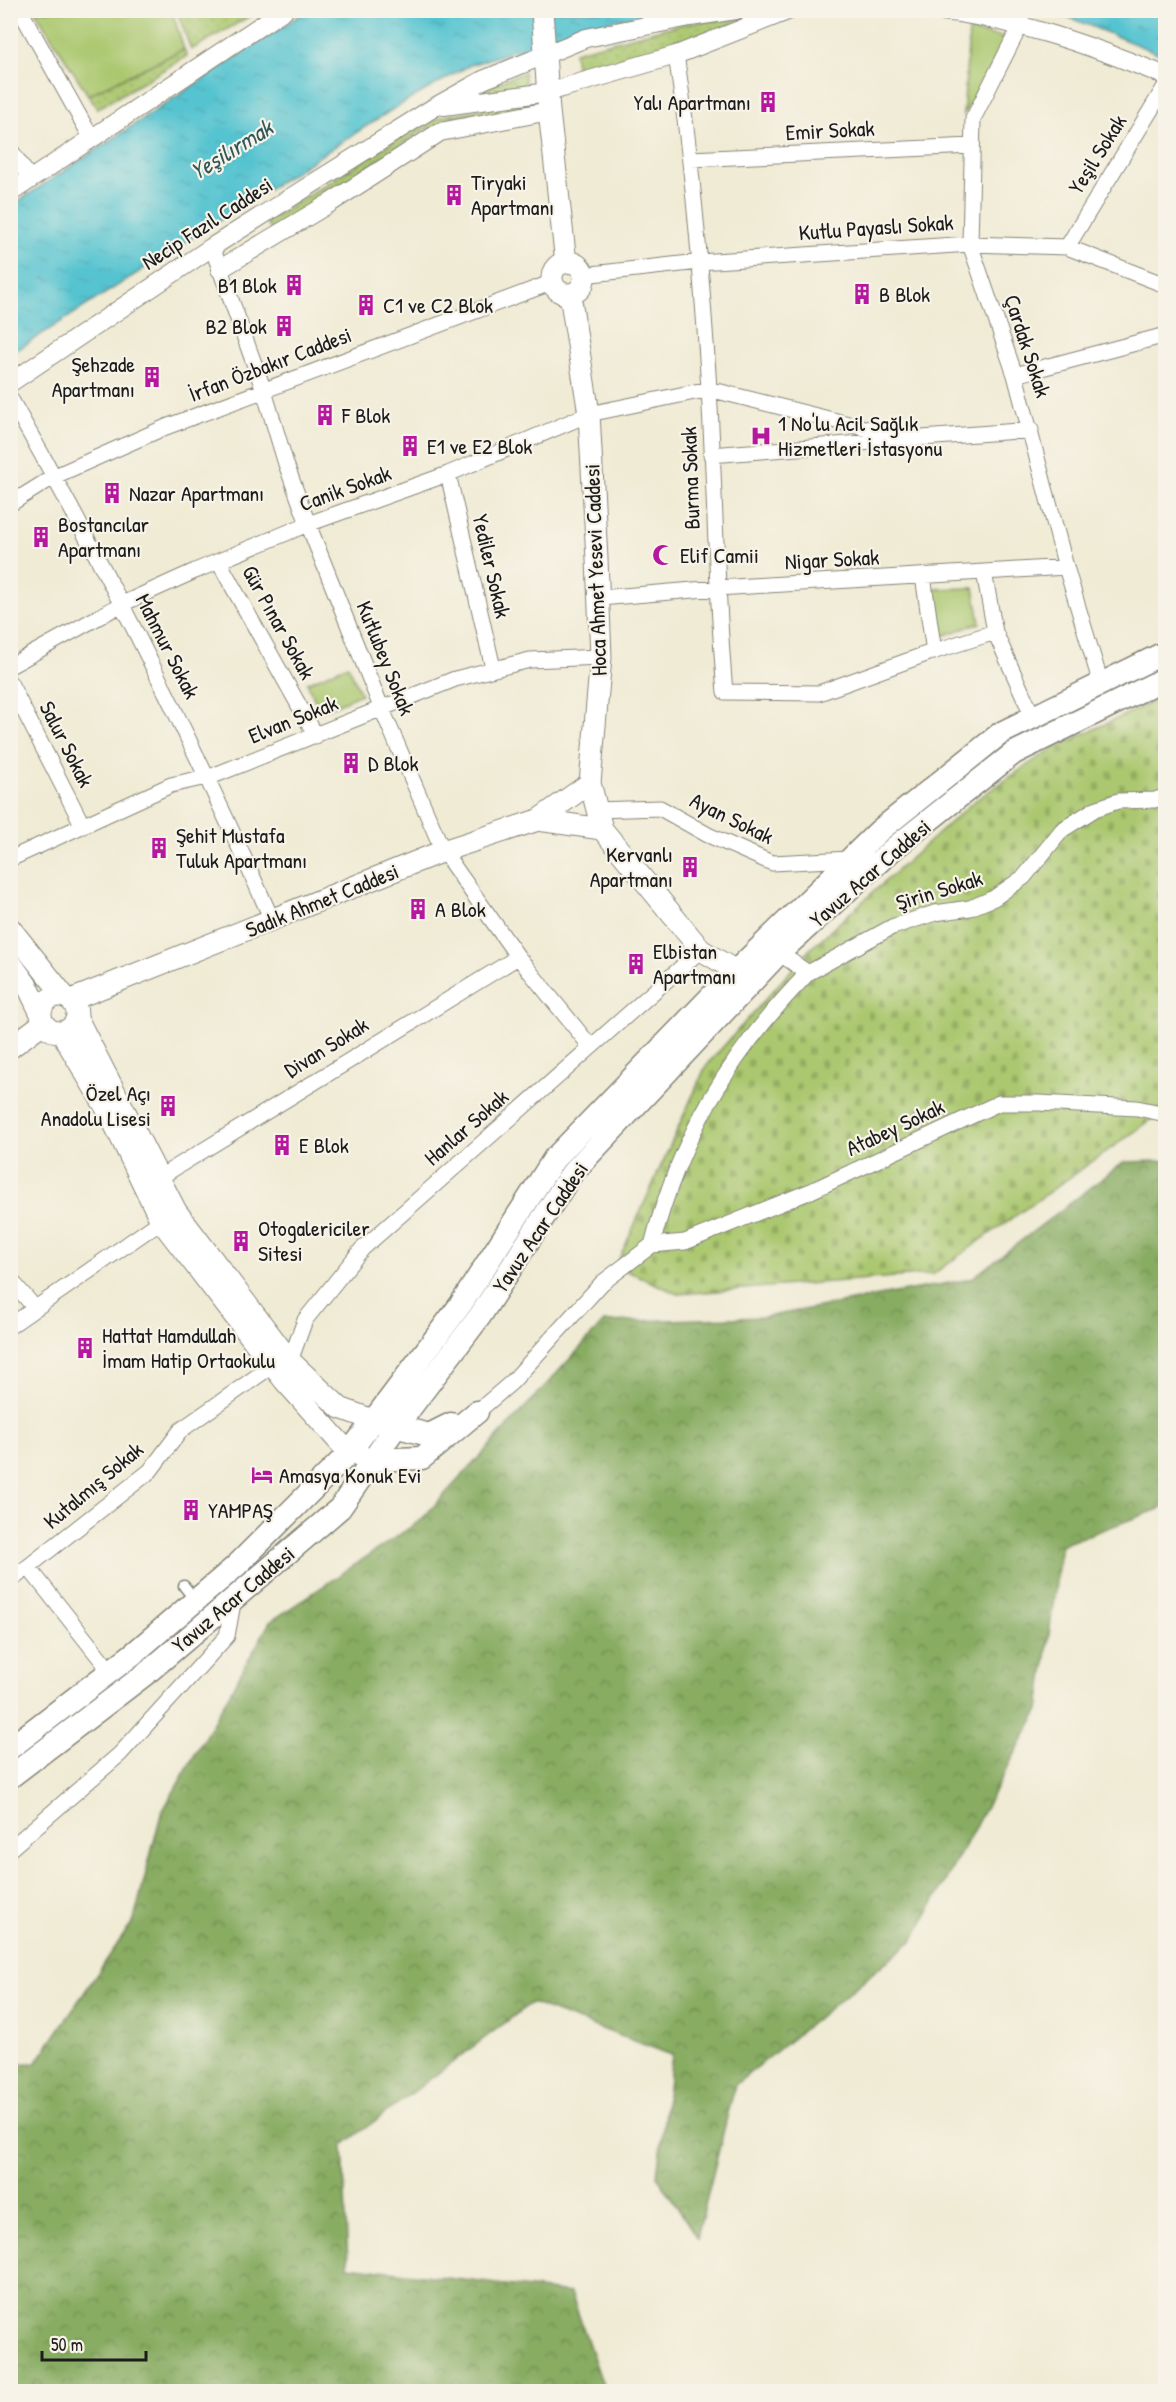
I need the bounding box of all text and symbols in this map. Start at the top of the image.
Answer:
place label: Yalı Apartmanı [634,87,751,117]
building icon: Yalı Apartmanı [756,90,780,114]
street label: Yeşil Sokak [1061,108,1133,200]
water label: Yeşilırmak [184,110,280,187]
street label: Emir Sokak [785,113,875,147]
place label: Tiryaki Apartmanı [471,167,554,222]
street label: Necip Fazıl Caddesi [136,169,278,277]
building icon: Tiryaki Apartmanı [442,183,466,207]
street label: Kutlu Payaslı Sokak [798,207,954,247]
place label: B1 Blok [218,270,277,300]
building icon: B1 Blok [282,273,306,297]
place label: B Blok [879,279,930,309]
building icon: B Blok [850,282,874,306]
place label: C1 ve C2 Blok [383,290,493,320]
street label: Çardak Sokak [997,291,1059,401]
building icon: C1 ve C2 Blok [354,293,378,317]
place label: B2 Blok [205,311,267,341]
building icon: B2 Blok [272,314,296,338]
street label: İrfan Özbakır Caddesi [184,319,356,409]
place label: Şehzade Apartmanı [52,349,135,404]
building icon: Şehzade Apartmanı [140,365,164,389]
place label: F Blok [341,400,390,430]
building icon: F Blok [313,403,337,427]
place label: 1 No'lu Acil Sağlık Hizmetleri İstasyonu [778,408,942,463]
hospital icon: 1 No'lu Acil Sağlık Hizmetleri İstasyonu [749,424,773,448]
street label: Burma Sokak [673,426,707,530]
place label: E1 ve E2 Blok [427,431,532,461]
building icon: E1 ve E2 Blok [398,434,422,458]
street label: Canik Sokak [295,458,395,518]
street label: Hoca Ahmet Yesevi Caddesi [576,463,614,677]
place label: Nazar Apartmanı [129,478,264,508]
building icon: Nazar Apartmanı [100,481,124,505]
place label: Bostancılar Apartmanı [58,509,150,564]
street label: Yediler Sokak [465,511,519,621]
building icon: Bostancılar Apartmanı [29,525,53,549]
place label: Elif Camii [680,540,759,570]
street label: Nigar Sokak [784,542,880,576]
mosque icon: Elif Camii [651,543,675,567]
street label: Gür Pınar Sokak [235,559,323,685]
street label: Mahmur Sokak [129,588,207,704]
street label: Kutlubey Sokak [350,596,422,720]
street label: Elvan Sokak [244,688,342,750]
street label: Salur Sokak [33,696,101,792]
place label: D Blok [368,748,419,778]
building icon: D Blok [339,751,363,775]
street label: Ayan Sokak [685,785,779,851]
street label: Yavuz Acar Caddesi [803,812,937,934]
place label: Şehit Mustafa Tuluk Apartmanı [176,820,307,875]
building icon: Şehit Mustafa Tuluk Apartmanı [147,836,171,860]
place label: Kervanlı Apartmanı [590,839,673,894]
building icon: Kervanlı Apartmanı [678,855,702,879]
street label: Sadık Ahmet Caddesi [241,856,403,944]
street label: Şirin Sokak [892,863,986,917]
place label: A Blok [435,894,486,924]
building icon: A Blok [406,897,430,921]
place label: Elbistan Apartmanı [653,936,736,991]
building icon: Elbistan Apartmanı [624,952,648,976]
street label: Divan Sokak [278,1009,374,1085]
place label: Özel Açı Anadolu Lisesi [41,1078,151,1133]
street label: Hanlar Sokak [417,1082,515,1172]
street label: Atabey Sokak [841,1091,949,1163]
building icon: Özel Açı Anadolu Lisesi [156,1094,180,1118]
place label: E Blok [299,1130,349,1160]
building icon: E Blok [270,1133,294,1157]
street label: Yavuz Acar Caddesi [485,1156,595,1298]
place label: Otogalericiler Sitesi [258,1213,370,1268]
building icon: Otogalericiler Sitesi [229,1229,253,1253]
place label: Hattat Hamdullah İmam Hatip Ortaokulu [102,1320,275,1375]
building icon: Hattat Hamdullah İmam Hatip Ortaokulu [73,1336,97,1360]
street label: Kutalmış Sokak [37,1434,149,1536]
place label: Amasya Konuk Evi [279,1460,422,1490]
hotel icon: Amasya Konuk Evi [250,1463,274,1487]
place label: YAMPAŞ [208,1495,273,1525]
building icon: YAMPAŞ [179,1498,203,1522]
street label: Yavuz Acar Caddesi [165,1539,301,1659]
scale bar [42,2324,146,2362]
text: 50 m [51,2332,83,2357]

